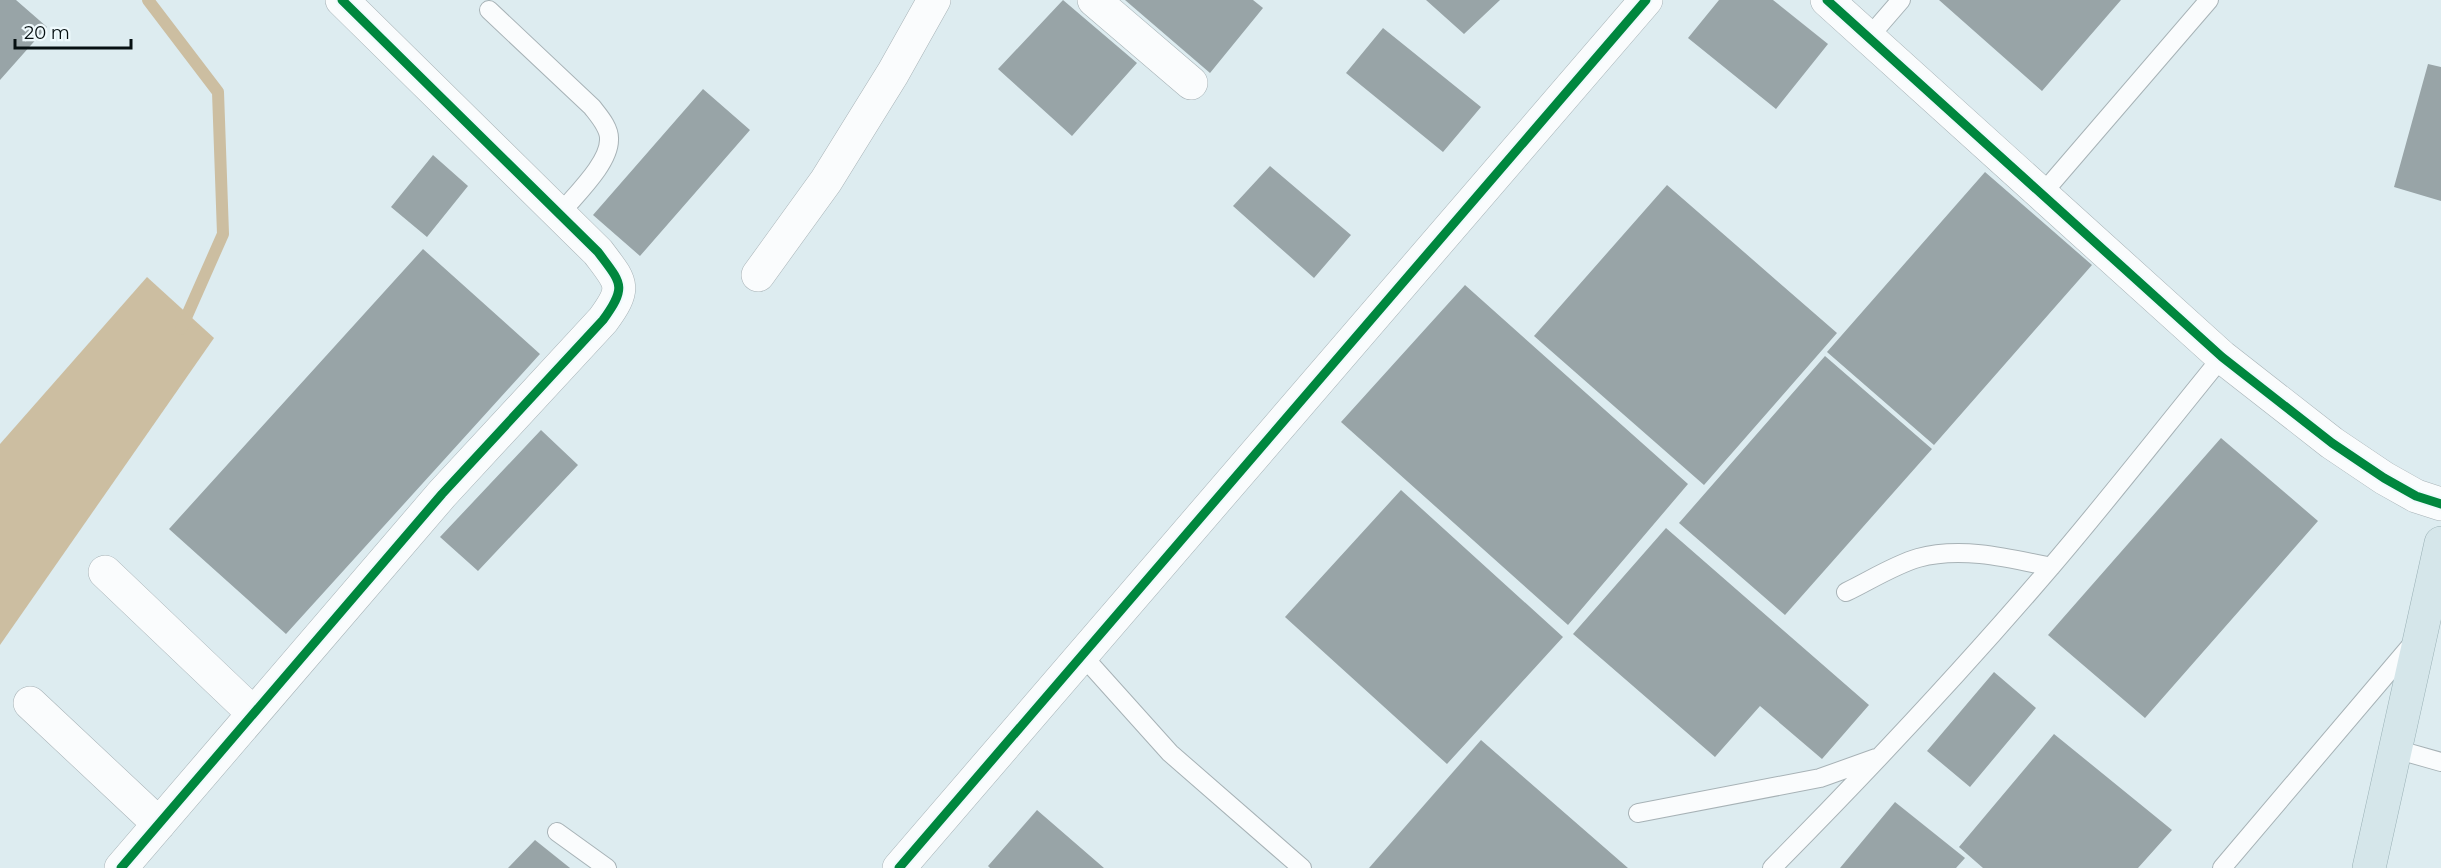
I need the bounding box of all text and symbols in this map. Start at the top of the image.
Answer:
scale bar [15,12,130,50]
text: 20 m [24,22,70,44]

